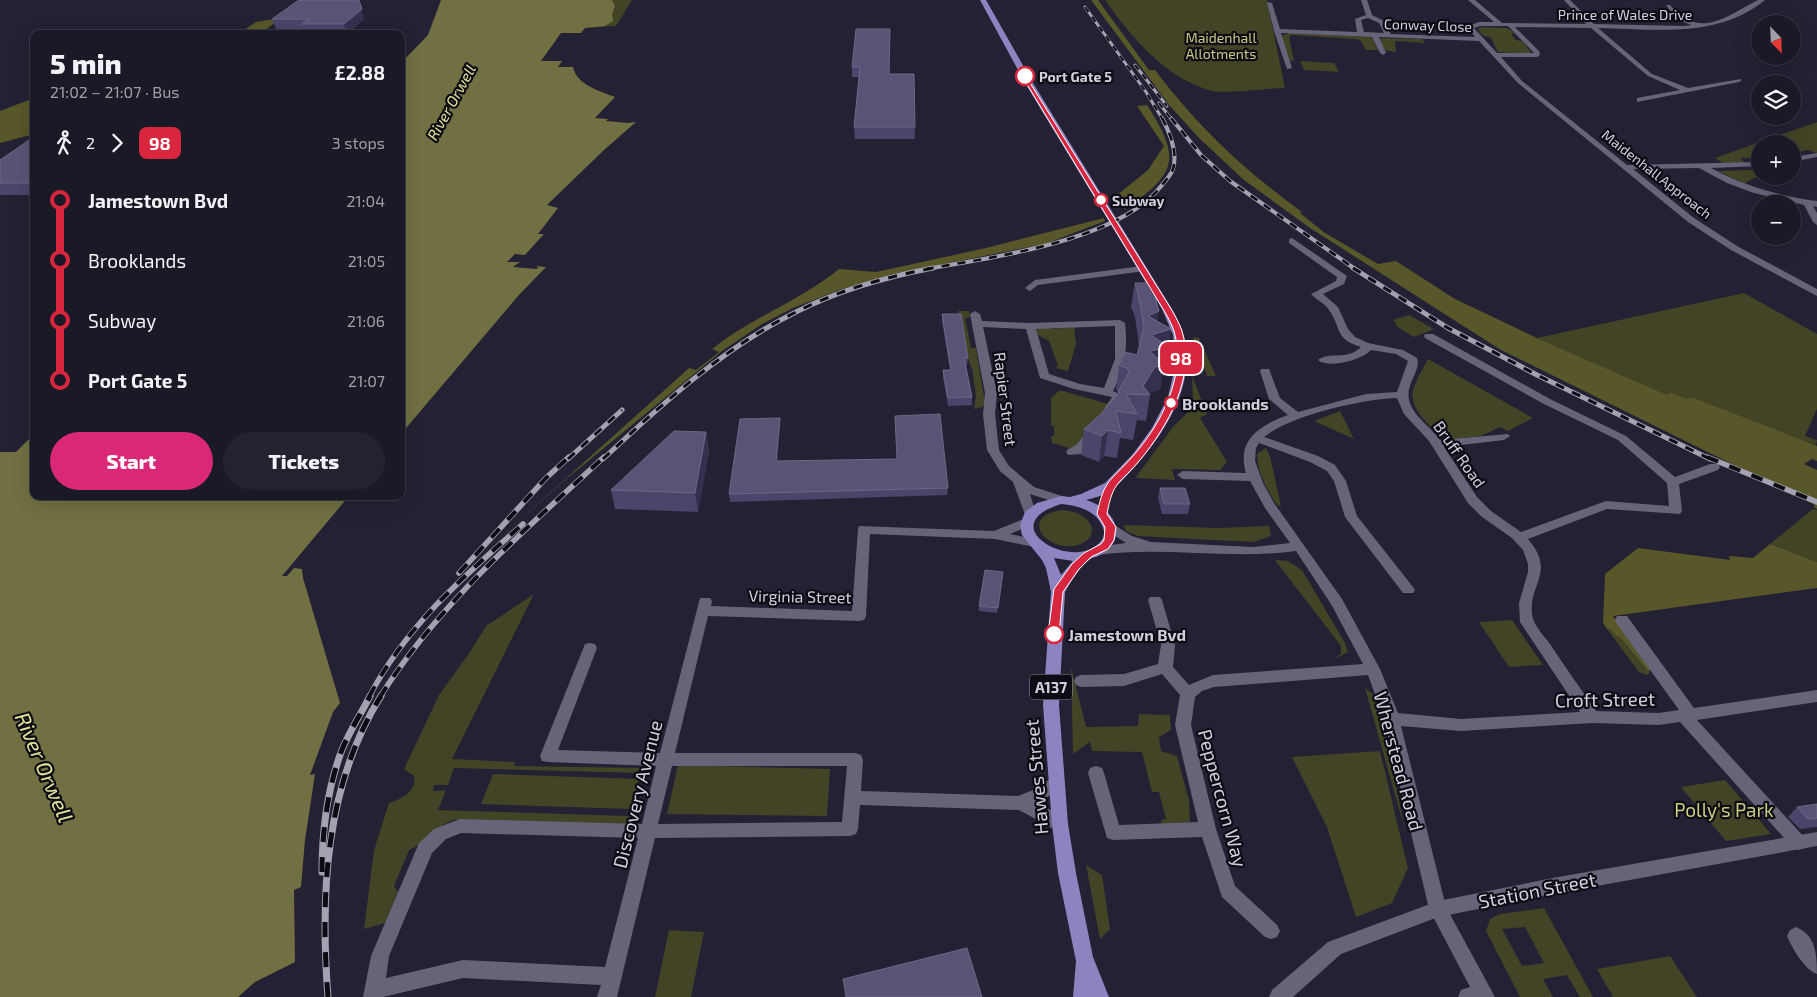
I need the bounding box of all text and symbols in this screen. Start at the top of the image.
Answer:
street label: Prince of Wales Drive [1558,6,1692,23]
street label: Conway Close [1384,15,1472,35]
north arrow [1751,15,1801,65]
map controls [1751,15,1801,245]
park label: Maidenhall Allotments [1185,29,1257,62]
text: 5 min [50,46,122,80]
text: £2.88 [335,61,385,84]
water label: River Orwell [423,61,479,143]
marker: Port Gate 5 [1015,66,1035,86]
place label: Port Gate 5 [1039,68,1112,85]
button: layers [1751,75,1801,125]
text: 21:02 – 21:07 · Bus [50,82,179,101]
street label: Maidenhall Approach [1599,126,1715,222]
icon: walk [50,129,78,157]
icon: forward [103,129,131,157]
text: 98 [149,132,171,154]
text: 2 [86,133,95,152]
text: 3 stops [332,133,385,152]
button: + [1751,135,1801,185]
text: Jamestown Bvd [88,189,228,212]
text: 21:04 [346,191,385,210]
place label: Subway [1112,192,1165,209]
marker: Subway [1094,193,1108,207]
button: − [1751,195,1801,245]
text: Brooklands [88,249,186,272]
text: 21:05 [348,251,385,270]
text: Subway [88,309,156,332]
text: 21:06 [347,311,385,330]
line badge: 98 [1158,342,1204,374]
text: 98 [1170,347,1192,369]
street label: Rapier Street [991,351,1021,447]
text: Port Gate 5 [88,369,187,392]
text: 21:07 [348,371,385,390]
place label: Brooklands [1182,394,1269,413]
marker: Brooklands [1164,396,1178,410]
street label: Bruff Road [1430,417,1490,491]
button: Start [50,432,213,490]
button: Tickets [223,432,385,490]
street label: Virginia Street [748,586,852,606]
marker: Jamestown Bvd [1044,624,1064,644]
place label: Jamestown Bvd [1068,625,1186,644]
road number: A137 [1030,674,1072,700]
street label: Croft Street [1555,687,1655,711]
street label: Wherstead Road [1369,689,1429,833]
water label: River Orwell [11,708,79,826]
street label: Discovery Avenue [607,718,667,870]
street label: Hawes Street [1020,718,1052,836]
street label: Peppercorn Way [1194,727,1252,869]
park label: Polly's Park [1674,798,1774,821]
street label: Station Street [1476,867,1598,913]

